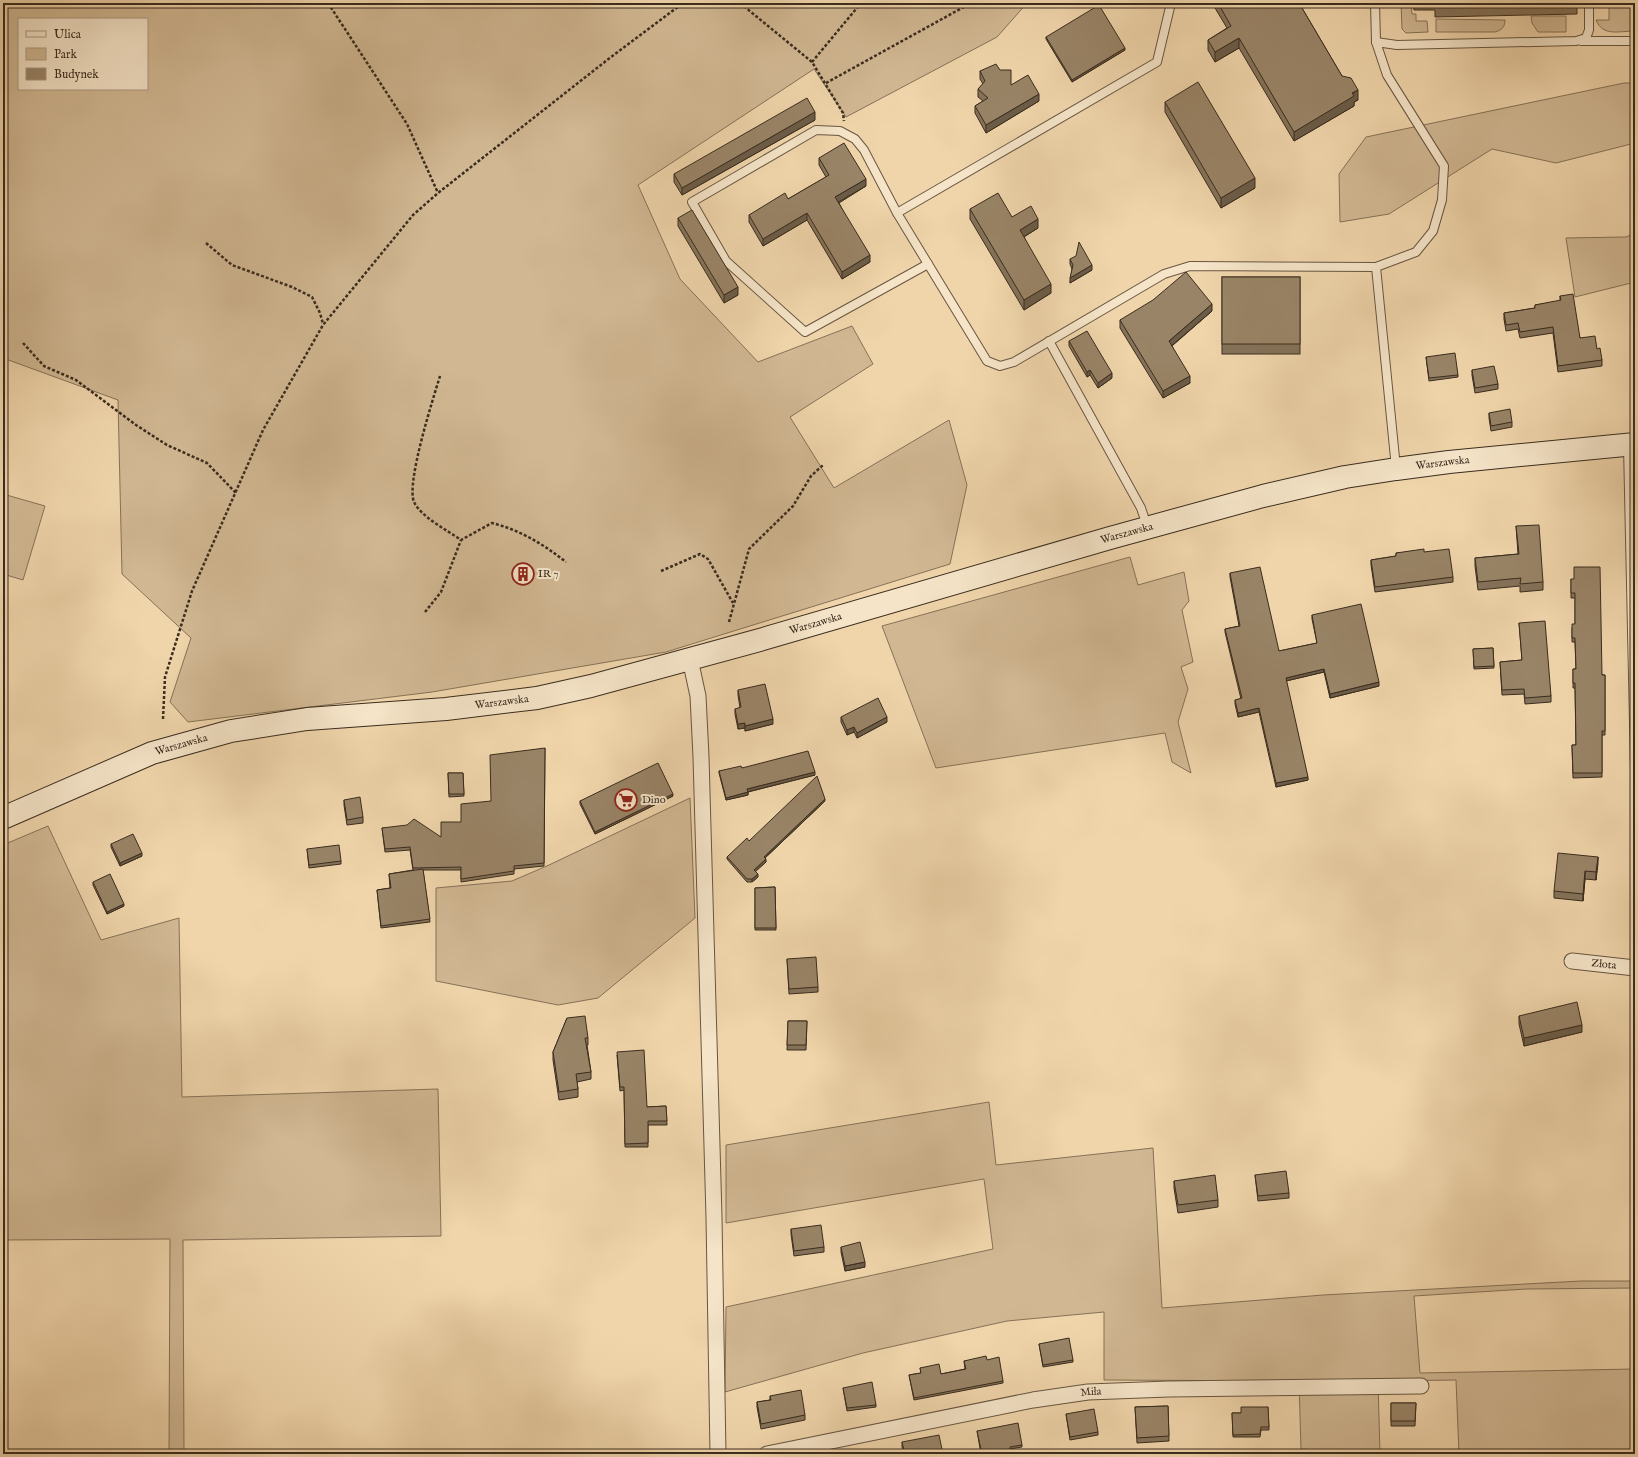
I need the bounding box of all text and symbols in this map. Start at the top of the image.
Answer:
legend [18,18,148,90]
text: Ulica [54,27,82,42]
text: Park [54,47,77,62]
text: Budynek [54,67,99,82]
street label: Warszawska [1415,453,1470,473]
street label: Warszawska [1099,519,1155,547]
building icon: IR 7 [510,561,536,587]
place label: IR 7 [538,567,559,581]
street label: Warszawska [788,609,844,638]
street label: Warszawska [474,692,530,712]
street label: Warszawska [153,731,209,759]
supermarket icon: Dino [613,787,639,813]
place label: Dino [642,793,666,807]
street label: Złota [1591,956,1617,973]
street label: Miła [1080,1384,1102,1400]

